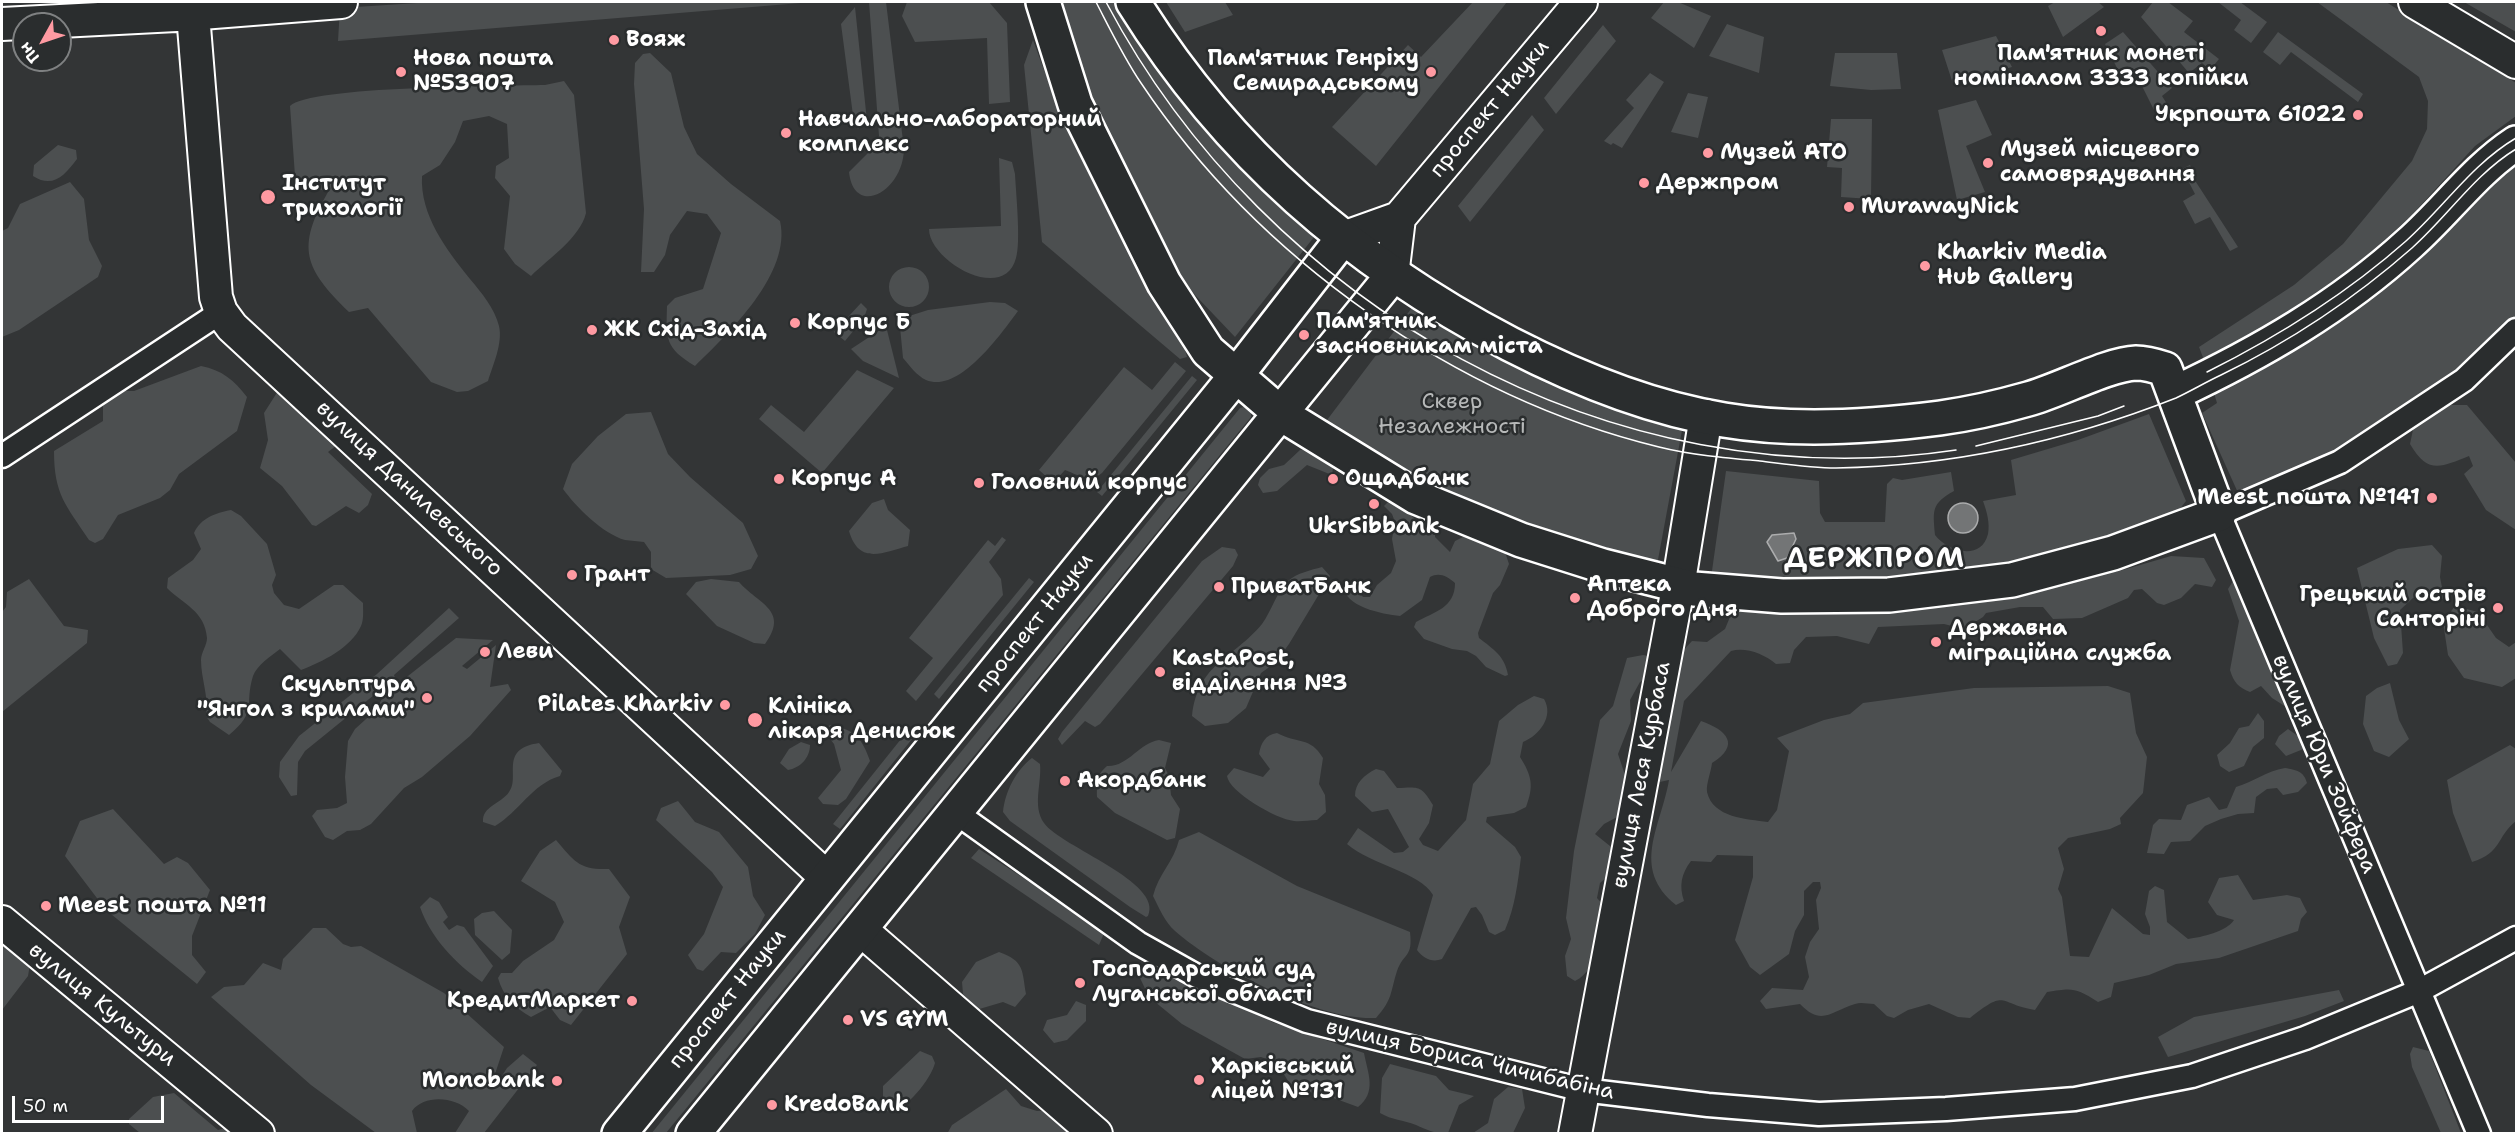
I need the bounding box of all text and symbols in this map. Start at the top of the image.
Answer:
north arrow [12,12,72,72]
marker: Пам'ятник монеті номіналом 3333 копійки [2094,24,2108,38]
place label: Вояж [626,27,685,53]
marker: Вояж [607,33,621,47]
street label: проспект Науки [1425,35,1555,183]
text: Пн [15,38,44,67]
place label: Пам'ятник монеті номіналом 3333 копійки [1954,41,2248,92]
place label: Нова пошта №53907 [413,46,553,98]
place label: Пам'ятник Генріху Семирадському [1207,46,1419,98]
marker: Нова пошта №53907 [394,65,408,79]
marker: Пам'ятник Генріху Семирадському [1424,65,1438,79]
place label: Укрпошта 61022 [2155,102,2346,128]
place label: Навчально-лабораторний комплекс [798,107,1101,158]
marker: Укрпошта 61022 [2351,108,2365,122]
marker: Навчально-лабораторний комплекс [779,126,793,140]
place label: Музей місцевого самоврядування [2000,137,2200,188]
place label: Музей АТО [1720,140,1847,166]
marker: Музей АТО [1701,146,1715,160]
marker: Музей місцевого самоврядування [1981,156,1995,170]
place label: Держпром [1656,170,1778,196]
place label: Інститут трихології [282,171,402,222]
marker: Держпром [1637,176,1651,190]
marker: Інститут трихології [259,188,277,206]
place label: MurawayNick [1861,194,2019,220]
marker: MurawayNick [1842,200,1856,214]
place label: Kharkiv Media Hub Gallery [1937,240,2107,292]
marker: Kharkiv Media Hub Gallery [1918,259,1932,273]
place label: Пам'ятник засновникам міста [1316,309,1543,360]
place label: Корпус Б [807,310,910,336]
marker: Корпус Б [788,316,802,330]
place label: ЖК Схід-Захід [604,317,767,343]
marker: ЖК Схід-Захід [585,323,599,337]
marker: Пам'ятник засновникам міста [1297,328,1311,342]
park label: Сквер Незалежності [1378,389,1526,440]
street label: вулиця Данилевського [310,395,508,583]
place label: Корпус А [791,466,896,492]
place label: Ощадбанк [1345,466,1469,492]
place label: Головний корпус [991,470,1187,496]
marker: Корпус А [772,472,786,486]
marker: Ощадбанк [1326,472,1340,486]
marker: Головний корпус [972,476,986,490]
place label: Meest пошта №141 [2197,485,2420,511]
marker: Meest пошта №141 [2425,491,2439,505]
marker: UkrSibbank [1367,497,1381,511]
place label: UkrSibbank [1308,514,1440,540]
district label: ДЕРЖПРОМ [1784,543,1966,577]
street label: проспект Науки [971,548,1099,698]
place label: Грант [584,562,650,588]
marker: Грант [565,568,579,582]
place label: Аптека Доброго Дня [1587,572,1738,624]
place label: ПриватБанк [1231,574,1371,600]
marker: ПриватБанк [1212,580,1226,594]
place label: Грецький острів Санторіні [2299,582,2486,634]
marker: Аптека Доброго Дня [1568,591,1582,605]
marker: Грецький острів Санторіні [2491,601,2505,615]
place label: Державна міграційна служба [1948,616,2171,668]
marker: Державна міграційна служба [1929,635,1943,649]
place label: Леви [497,639,553,665]
marker: Леви [478,645,492,659]
place label: KastaPost, відділення №3 [1172,646,1347,698]
street label: вулиця Юри Зойфера [2266,651,2382,877]
street label: вулиця Леся Курбаса [1607,659,1677,891]
marker: KastaPost, відділення №3 [1153,665,1167,679]
place label: Скульптура "Янгол з крилами" [197,672,415,724]
marker: Скульптура "Янгол з крилами" [420,691,434,705]
place label: Pilates Kharkiv [537,692,713,718]
place label: Клініка лікаря Денисюк [768,694,955,746]
marker: Pilates Kharkiv [718,698,732,712]
marker: Клініка лікаря Денисюк [746,711,764,729]
place label: Акордбанк [1077,768,1206,794]
marker: Акордбанк [1058,774,1072,788]
place label: Meest пошта №11 [58,893,267,919]
marker: Meest пошта №11 [39,899,53,913]
street label: проспект Науки [664,924,792,1074]
street label: вулиця Культури [23,937,181,1073]
place label: Господарський суд Луганської області [1092,957,1315,1008]
marker: Господарський суд Луганської області [1073,976,1087,990]
place label: КредитМаркет [447,988,620,1014]
marker: КредитМаркет [625,994,639,1008]
place label: VS GYM [860,1007,948,1033]
marker: VS GYM [841,1013,855,1027]
street label: вулиця Бориса Чичибабіна [1323,1014,1617,1106]
place label: Харківський ліцей №131 [1211,1054,1354,1106]
place label: Monobank [422,1068,545,1094]
marker: Харківський ліцей №131 [1192,1073,1206,1087]
marker: Monobank [550,1074,564,1088]
scale bar [15,1084,166,1122]
place label: KredoBank [784,1092,909,1118]
text: 50 m [23,1094,68,1118]
marker: KredoBank [765,1098,779,1112]

